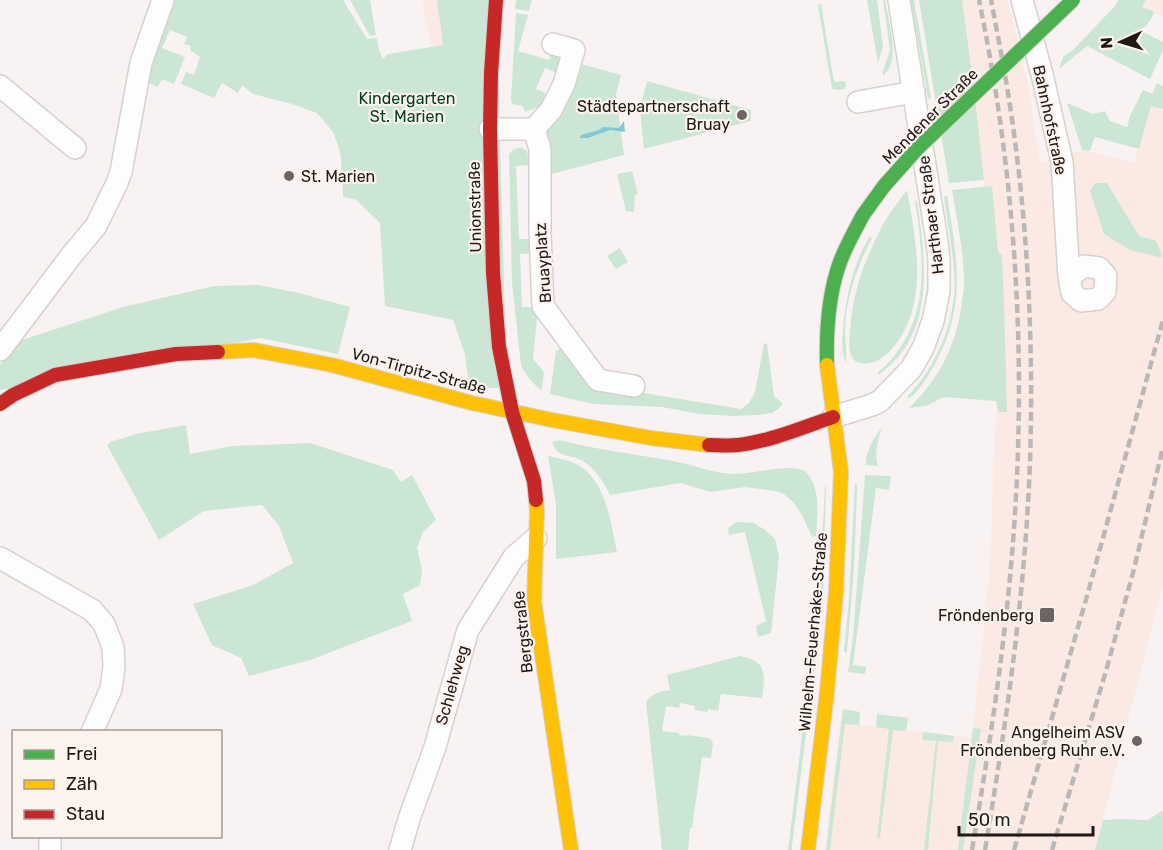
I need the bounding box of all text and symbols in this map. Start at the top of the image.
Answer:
north arrow [1091,12,1151,72]
text: N [1097,37,1116,49]
street label: Bahnhofstraße [1029,63,1071,177]
street label: Mendener Straße [878,64,982,168]
park label: Kindergarten St. Marien [359,89,455,126]
place label: Städtepartnerschaft Bruay [577,97,730,134]
marker: Städtepartnerschaft Bruay [735,108,749,122]
street label: Harthaer Straße [914,155,948,275]
street label: Unionstraße [465,161,485,253]
place label: St. Marien [301,167,375,186]
marker: St. Marien [282,169,296,183]
street label: Bruayplatz [531,222,555,304]
street label: Von-Tirpitz-Straße [350,344,488,398]
street label: Wilhelm-Feuerhake-Straße [795,531,831,732]
street label: Bergstraße [509,590,537,674]
place label: Fröndenberg [938,606,1034,625]
marker: Fröndenberg [1038,606,1056,624]
street label: Schlehweg [432,643,472,727]
place label: Angelheim ASV Fröndenberg Ruhr e.V. [960,723,1125,760]
legend [12,730,222,838]
marker: Angelheim ASV Fröndenberg Ruhr e.V. [1130,734,1144,748]
text: Frei [66,743,97,765]
text: Zäh [66,773,98,795]
scale bar [959,799,1092,837]
text: Stau [66,803,105,825]
text: 50 m [968,809,1011,831]

